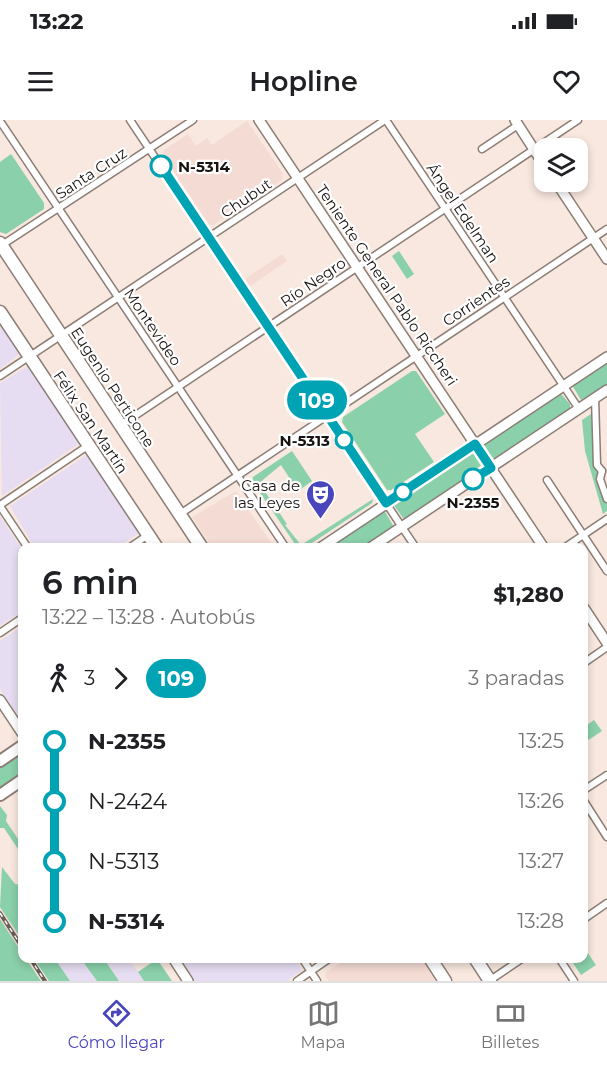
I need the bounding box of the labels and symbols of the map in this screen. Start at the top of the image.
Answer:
street label: Santa Cruz [52,143,130,203]
marker: N-5314 [150,155,172,177]
place label: N-5314 [178,157,231,176]
street label: Ángel Edelman [423,159,503,267]
street label: Chubut [217,174,275,222]
street label: Teniente General Pablo Riccheri [312,181,462,389]
street label: Río Negro [277,253,349,311]
street label: Corrientes [439,272,513,330]
street label: Montevideo [120,285,186,369]
street label: Eugenio Perticone [67,323,159,451]
street label: Félix San Martín [50,367,132,477]
line badge: 109 [282,380,352,420]
place label: N-5313 [280,431,330,450]
marker: N-5313 [335,431,353,449]
marker: N-2355 [462,468,484,490]
place label: Casa de las Leyes [234,476,300,512]
theatre icon: Casa de las Leyes [305,478,337,520]
unlabelled marker [394,483,412,501]
place label: N-2355 [446,493,500,512]

